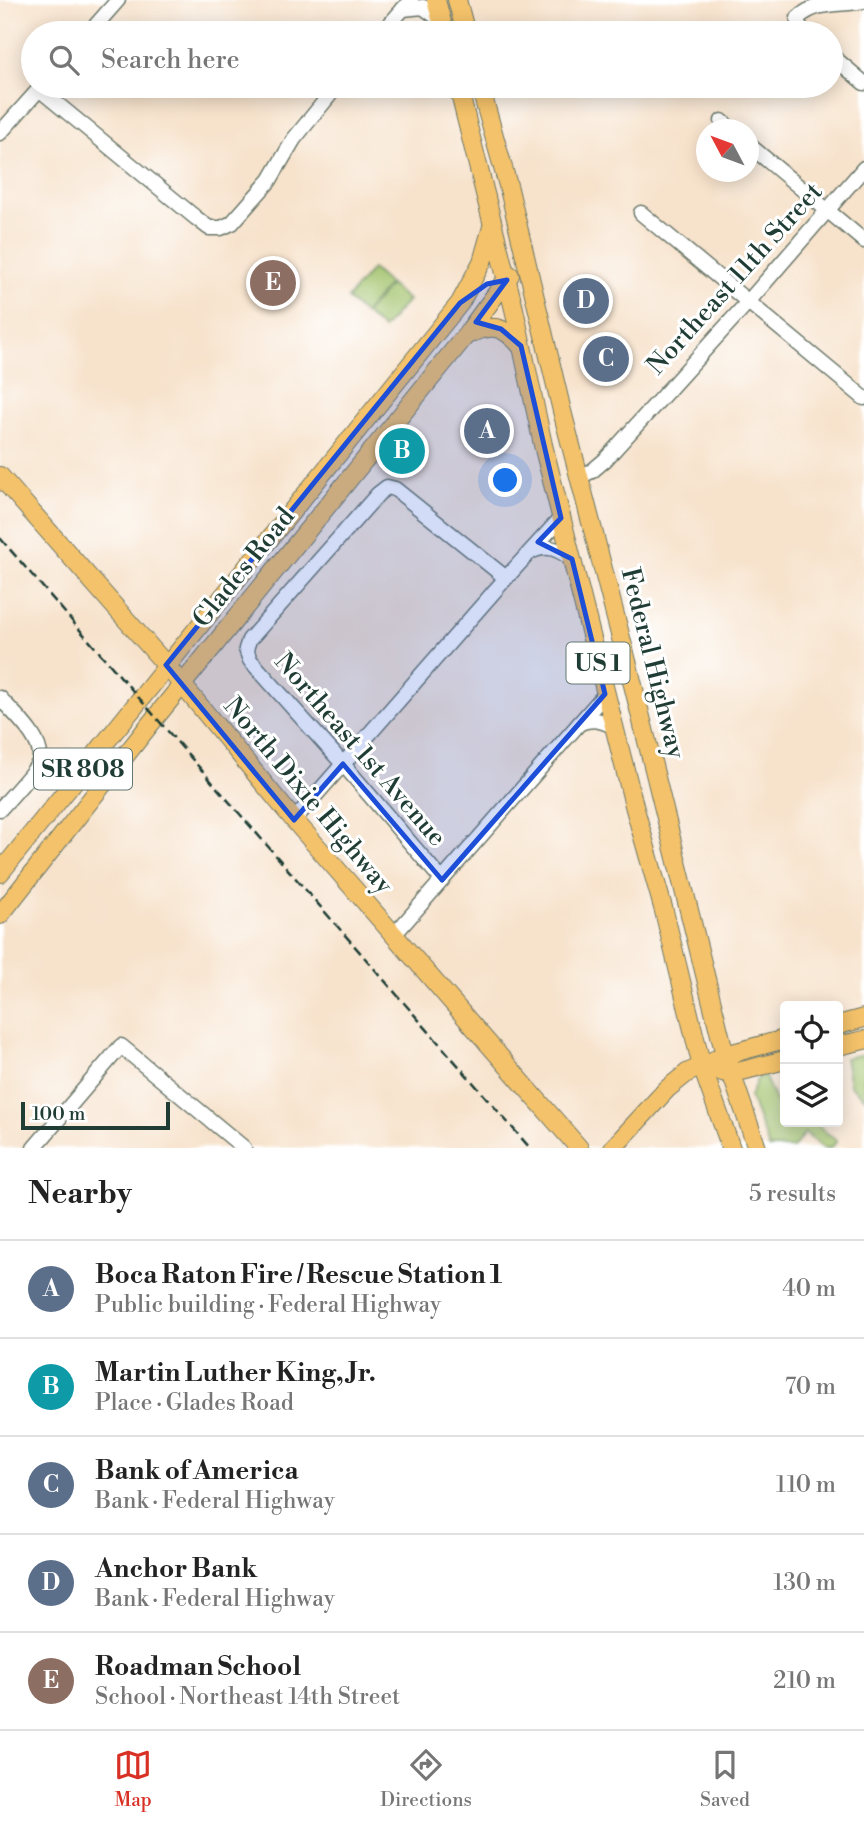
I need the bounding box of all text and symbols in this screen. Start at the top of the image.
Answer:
search box [21,21,843,98]
icon: search [45,41,83,79]
text: Search here [101,44,240,76]
north arrow [696,119,759,182]
street label: Northeast 11th Street [640,176,829,381]
pin: E [250,257,296,309]
pin: D [563,275,609,327]
pin: C [583,333,629,385]
pin: A [464,405,510,457]
pin: B [379,425,425,477]
your location [488,463,522,497]
street label: Glades Road [186,501,302,634]
street label: Federal Highway [614,564,692,762]
road number: US 1 [566,642,630,684]
street label: Northeast 1st Avenue [267,646,453,853]
street label: North Dixie Highway [217,691,400,901]
road number: SR 808 [34,748,132,790]
map controls [780,1001,843,1127]
button: locate [780,1001,843,1064]
button: layers [780,1064,843,1127]
scale bar [21,1099,170,1131]
text: 100 m [32,1102,85,1126]
text: Nearby [28,1175,132,1213]
text: 5 results [749,1180,836,1208]
text: Boca Raton Fire / Rescue Station 1 [95,1259,502,1291]
text: A [43,1275,59,1303]
text: 40 m [782,1275,836,1303]
text: Public building · Federal Highway [95,1291,441,1319]
text: Martin Luther King, Jr. [95,1357,376,1389]
text: B [42,1373,60,1401]
text: 70 m [785,1373,836,1401]
text: Place · Glades Road [95,1389,294,1417]
text: Bank of America [95,1455,299,1487]
text: C [43,1471,59,1499]
text: 110 m [776,1471,836,1499]
text: Bank · Federal Highway [95,1487,335,1515]
text: Anchor Bank [95,1553,257,1585]
text: D [42,1569,60,1597]
text: 130 m [773,1569,836,1597]
text: Bank · Federal Highway [95,1585,335,1613]
text: Roadman School [95,1651,301,1683]
text: E [43,1667,59,1695]
text: 210 m [773,1667,836,1695]
text: School · Northeast 14th Street [95,1683,400,1711]
tab: Map [114,1746,152,1812]
tab: Directions [380,1746,472,1812]
tab: Saved [700,1746,750,1812]

